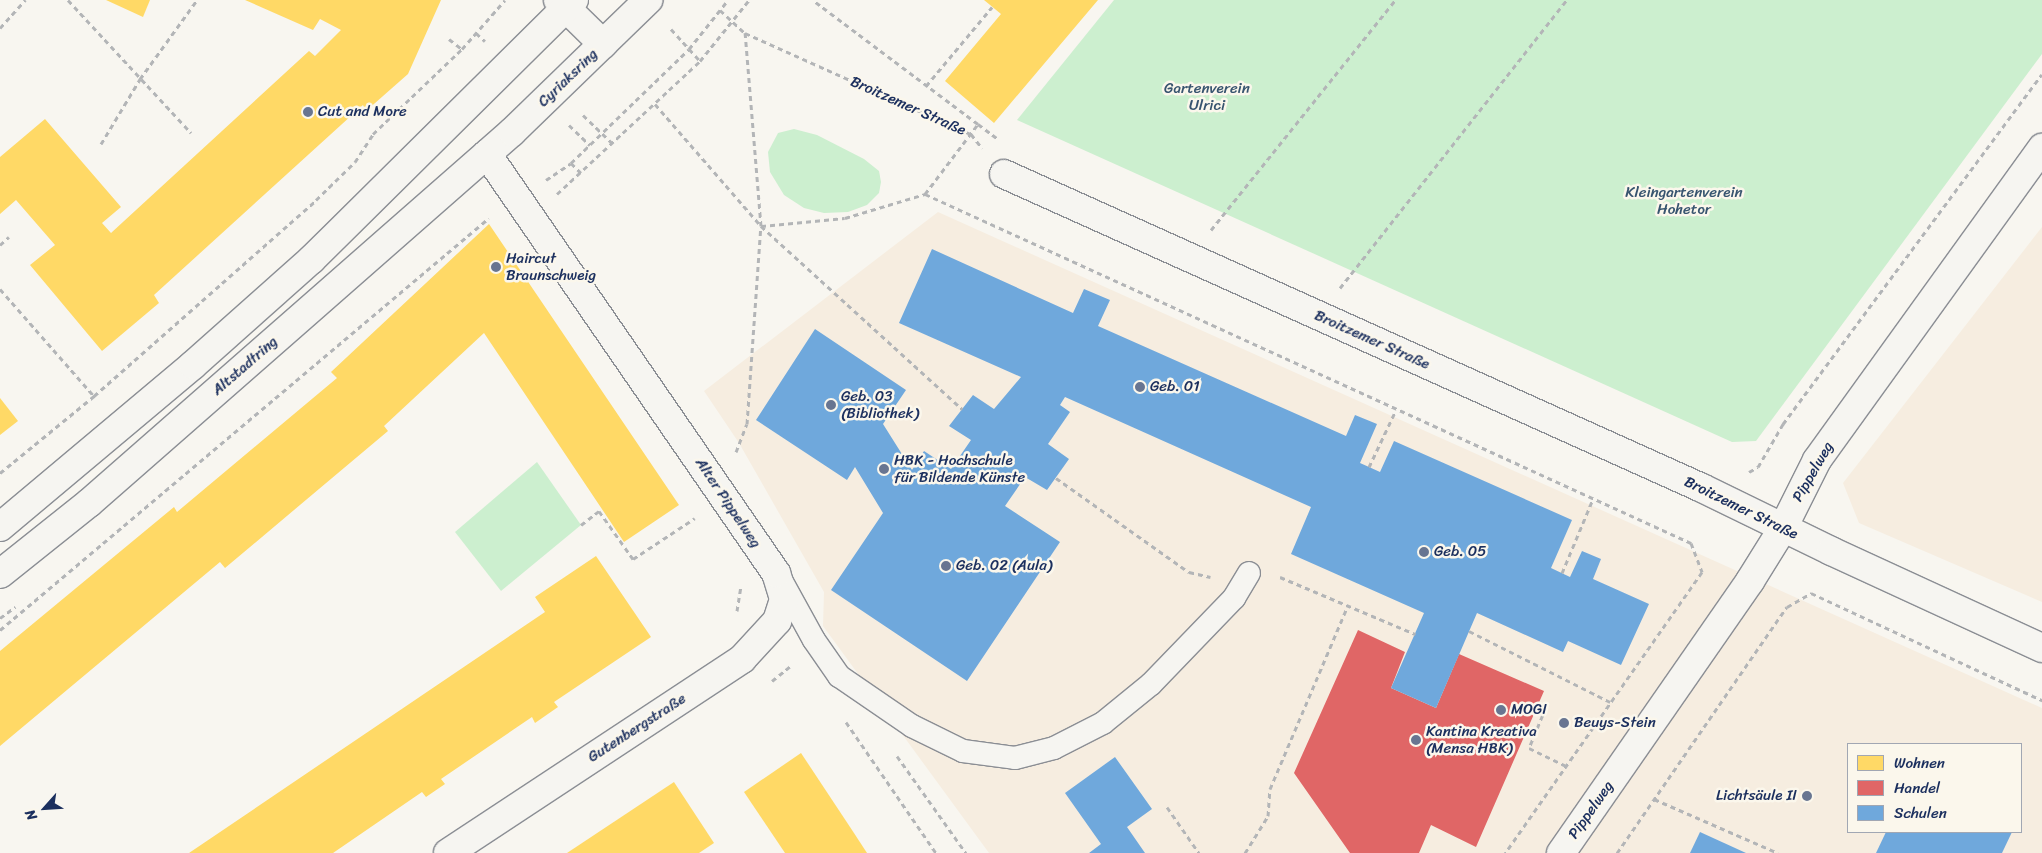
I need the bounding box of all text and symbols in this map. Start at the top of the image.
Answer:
street label: Cyriaksring [534,45,602,111]
street label: Broitzemer Straße [847,72,969,140]
park label: Gartenverein Ulrici [1164,79,1250,114]
place label: Cut and More [318,103,407,121]
marker: Cut and More [302,106,314,118]
park label: Kleingartenverein Hohetor [1625,183,1743,218]
place label: Haircut Braunschweig [506,249,596,284]
marker: Haircut Braunschweig [490,261,502,273]
street label: Broitzemer Straße [1311,306,1433,374]
street label: Altstadtring [209,333,281,399]
place label: Geb. 01 [1150,378,1200,396]
marker: Geb. 01 [1134,381,1146,393]
place label: Geb. 03 (Bibliothek) [841,387,919,422]
marker: Geb. 03 (Bibliothek) [825,399,837,411]
street label: Pippelweg [1789,439,1837,505]
place label: HBK - Hochschule für Bildende Künste [894,451,1025,486]
street label: Alter Pippelweg [691,455,765,551]
marker: HBK - Hochschule für Bildende Künste [878,463,890,475]
street label: Broitzemer Straße [1681,472,1801,544]
place label: Geb. 05 [1434,543,1486,561]
marker: Geb. 05 [1418,546,1430,558]
place label: Geb. 02 (Aula) [956,557,1052,575]
marker: Geb. 02 (Aula) [940,560,952,572]
street label: Gutenbergstraße [585,690,689,766]
place label: MOGI [1511,701,1547,719]
marker: MOGI [1495,704,1507,716]
place label: Beuys-Stein [1574,714,1656,732]
marker: Beuys-Stein [1558,717,1570,729]
place label: Kantina Kreativa (Mensa HBK) [1426,722,1537,757]
marker: Kantina Kreativa (Mensa HBK) [1410,734,1422,746]
legend [1847,743,2022,833]
text: Wohnen [1894,750,1945,776]
text: Handel [1894,775,1940,801]
street label: Pippelweg [1565,778,1617,842]
north arrow [20,783,70,833]
place label: Lichtsäule II [1716,787,1797,805]
marker: Lichtsäule II [1801,790,1813,802]
text: Schulen [1894,800,1947,826]
text: N [18,805,44,825]

